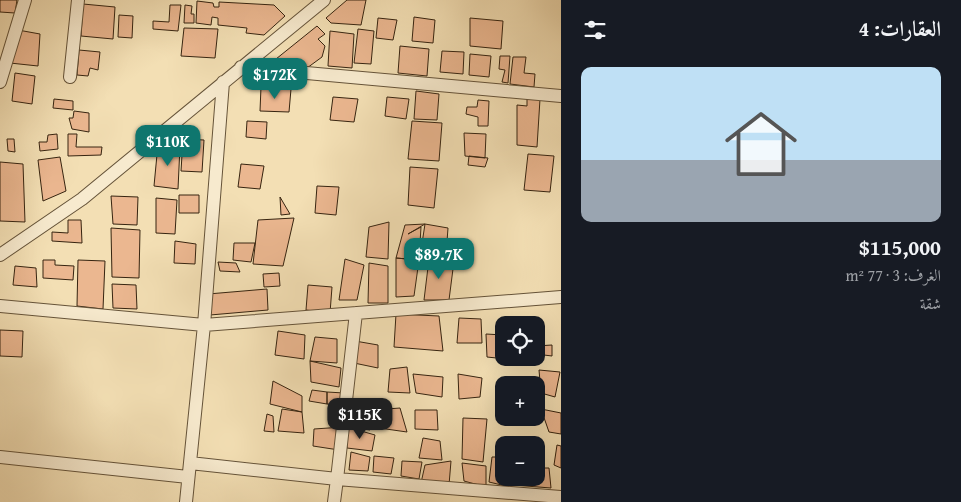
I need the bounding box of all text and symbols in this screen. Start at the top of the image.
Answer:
text: العقارات: 4 [859,13,941,44]
icon: filters [581,16,609,44]
pin: $172K [240,58,310,100]
text: $172K [253,62,297,86]
icon: home [716,99,806,189]
pin: $110K [133,124,203,167]
text: $110K [146,129,190,153]
text: $115,000 [859,232,941,263]
pin: $89.7K [398,238,480,280]
text: $89.7K [415,242,463,266]
text: الغرف: 3 · 77 m² [845,263,941,287]
text: شقة [920,291,941,315]
map controls [495,316,545,486]
button: locate [495,316,545,366]
button: + [495,376,545,426]
pin: $115K [325,398,395,440]
text: $115K [338,402,382,426]
button: − [495,436,545,486]

